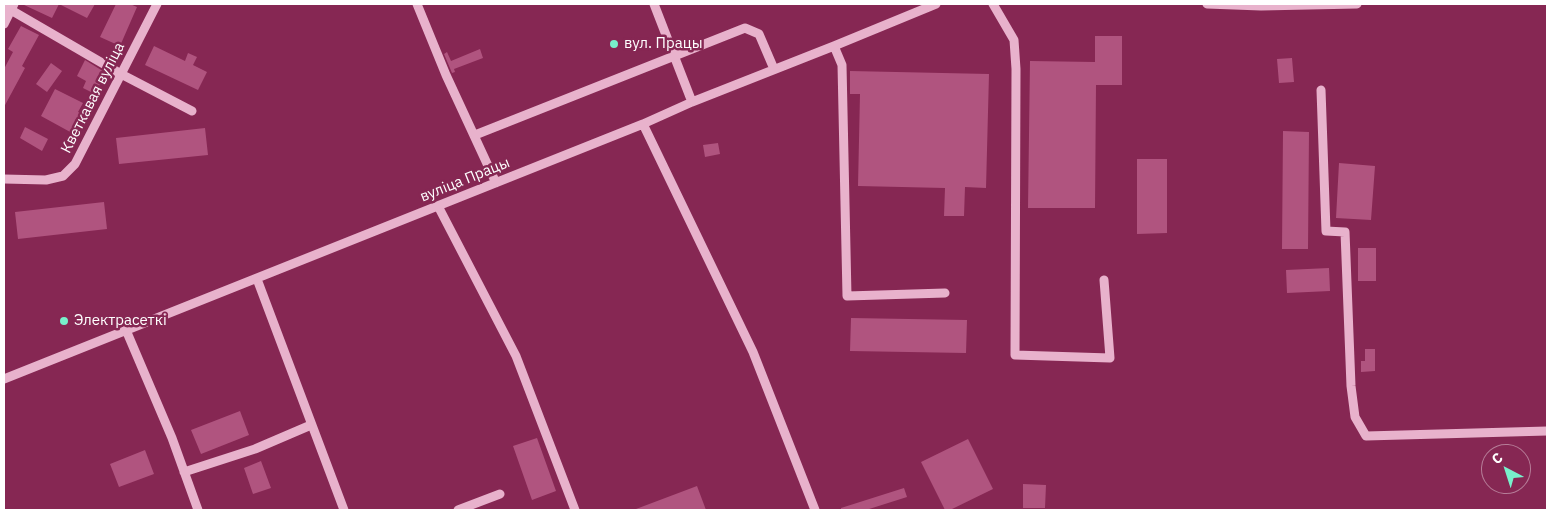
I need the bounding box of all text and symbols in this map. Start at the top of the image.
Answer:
place label: вул. Працы [624,35,703,53]
marker: вул. Працы [608,38,620,50]
street label: Кветкавая вуліца [57,40,129,156]
street label: вуліца Працы [417,154,513,206]
place label: Электрасеткі [74,312,167,330]
marker: Электрасеткі [58,315,70,327]
north arrow [1481,444,1531,494]
text: С [1488,448,1506,468]

